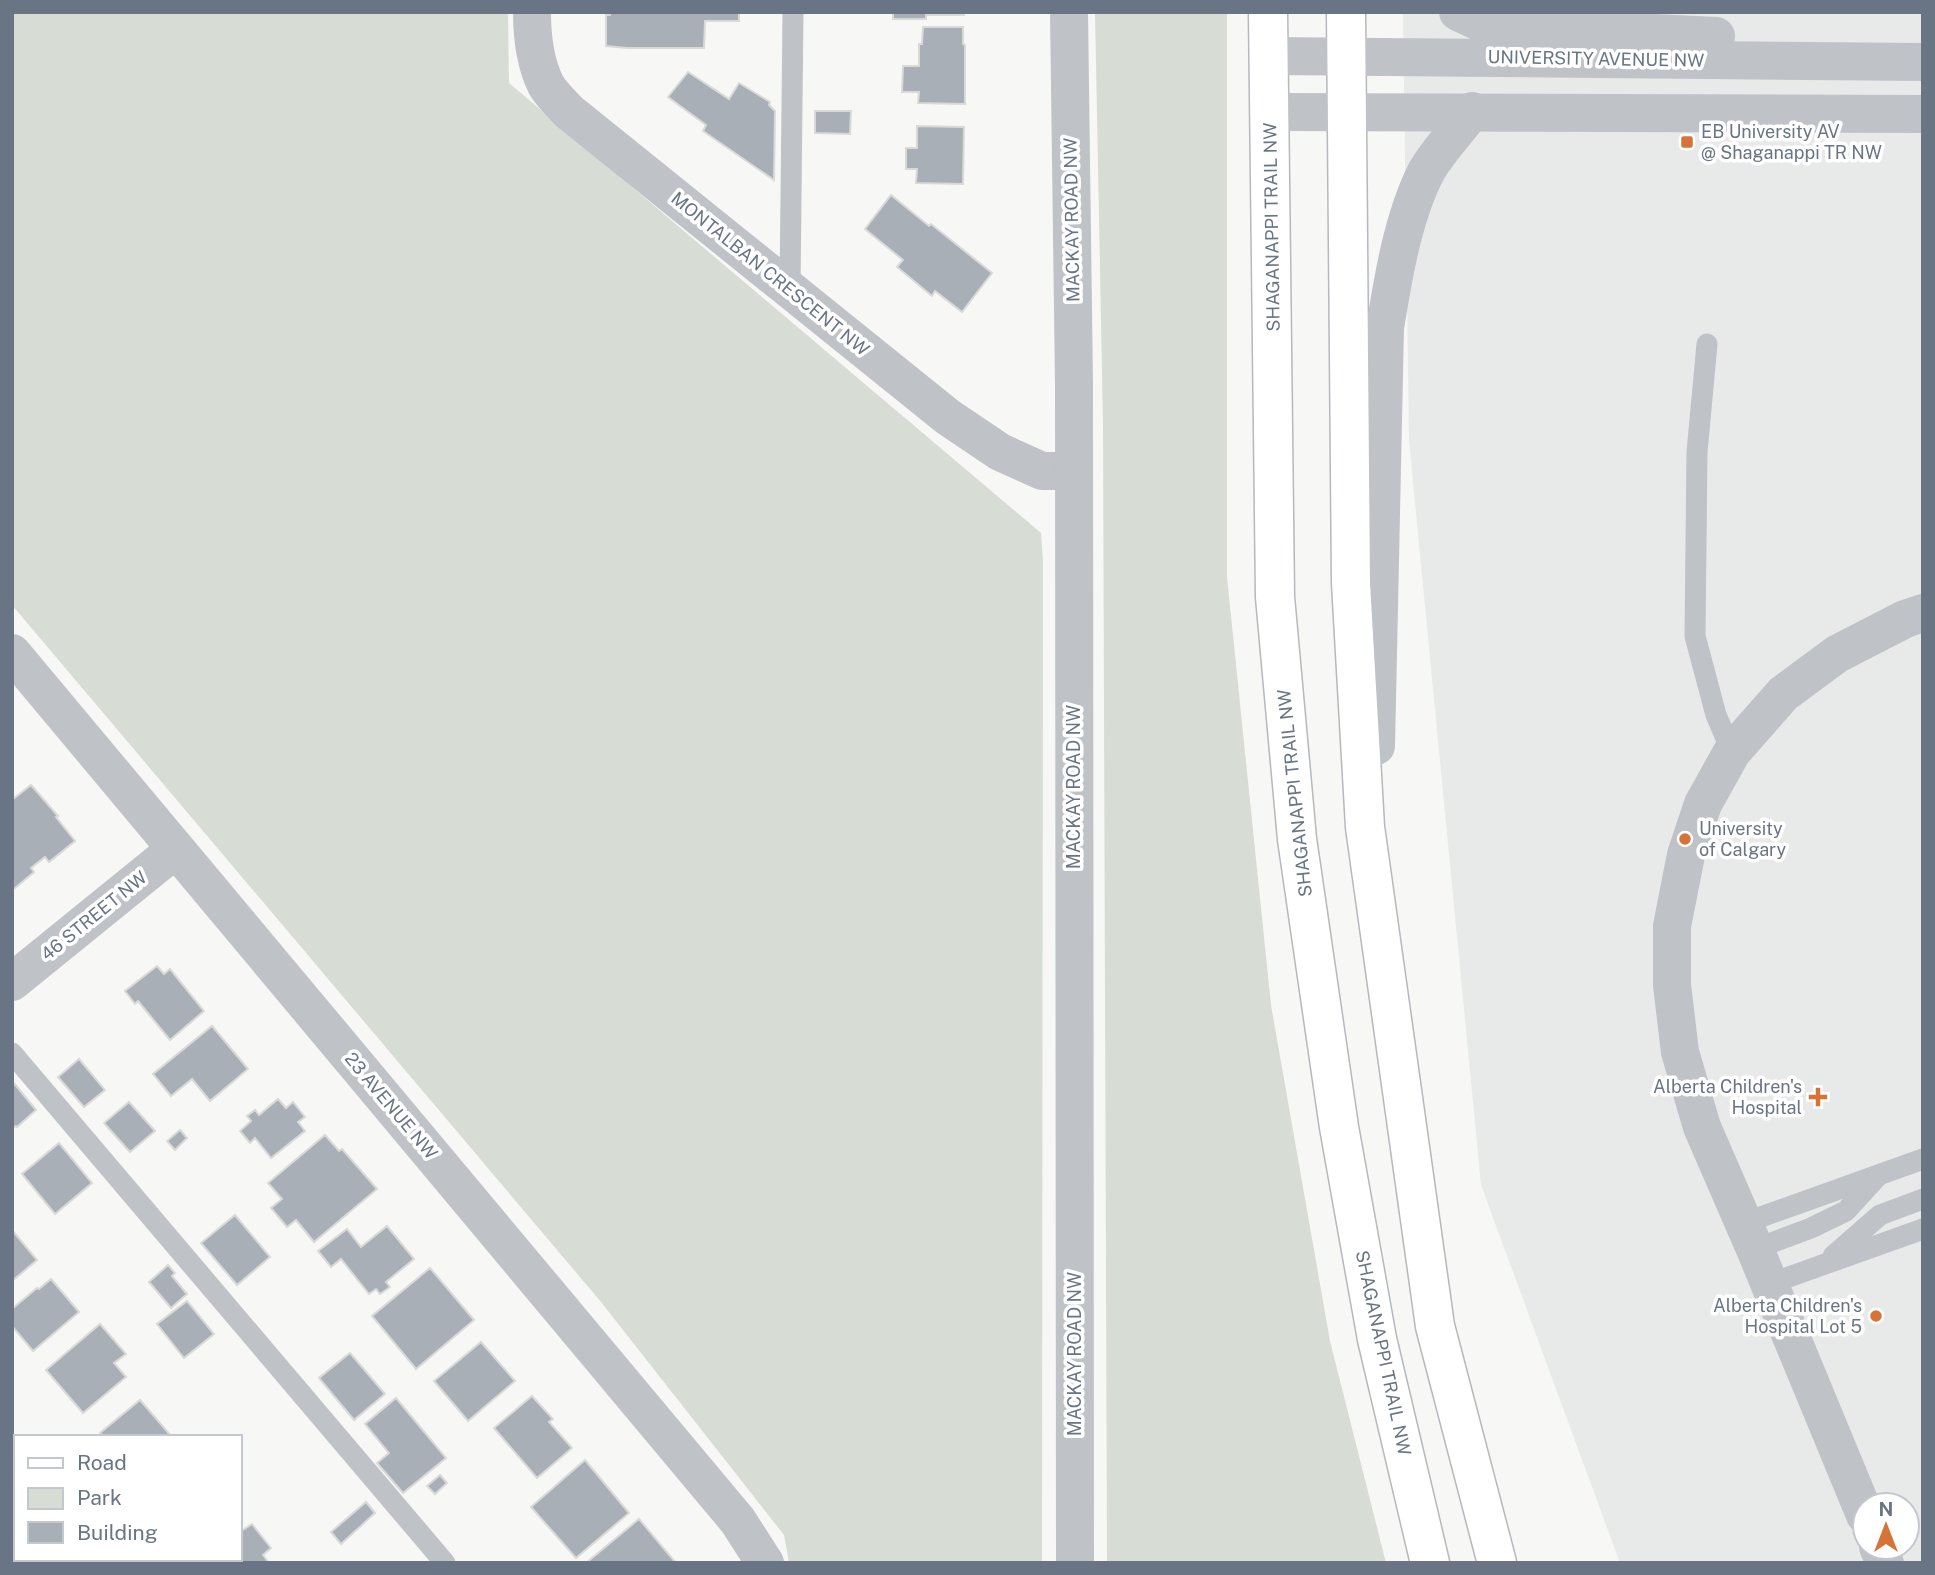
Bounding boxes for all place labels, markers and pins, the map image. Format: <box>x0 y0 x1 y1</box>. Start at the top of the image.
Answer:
place label: EB University AV @ Shaganappi TR NW <box>1701 121 1882 163</box>
marker: EB University AV @ Shaganappi TR NW <box>1679 134 1695 150</box>
place label: University of Calgary <box>1699 818 1786 860</box>
marker: University of Calgary <box>1677 831 1693 847</box>
place label: Alberta Children's Hospital <box>1653 1076 1802 1118</box>
marker: Alberta Children's Hospital <box>1808 1087 1828 1107</box>
place label: Alberta Children's Hospital Lot 5 <box>1713 1295 1862 1337</box>
marker: Alberta Children's Hospital Lot 5 <box>1868 1308 1884 1324</box>

